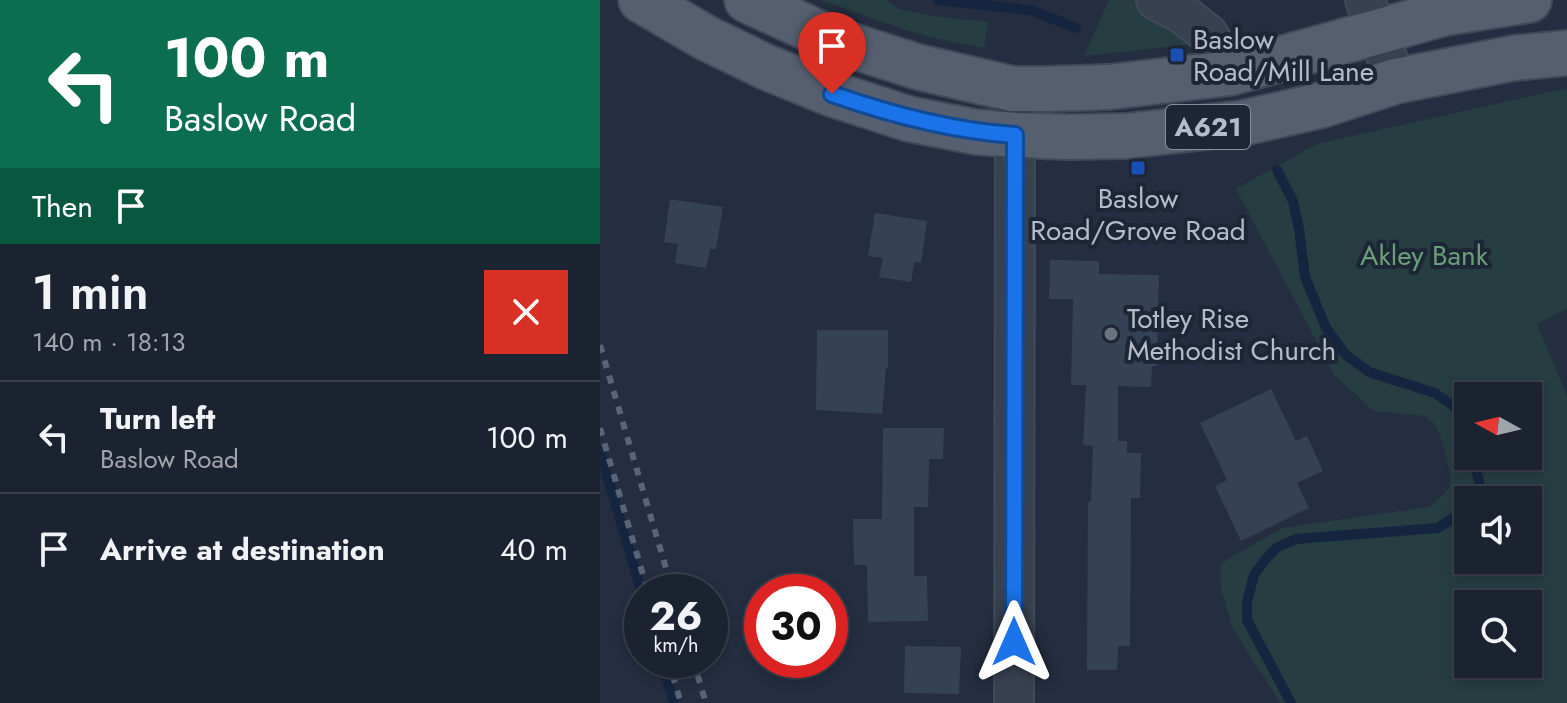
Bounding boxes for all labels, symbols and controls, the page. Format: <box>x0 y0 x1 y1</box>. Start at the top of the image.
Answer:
pin <box>798 12 866 94</box>
text: 100 m <box>164 17 329 98</box>
place label: Baslow Road/Mill Lane <box>1193 19 1374 92</box>
icon: arrive <box>810 24 854 68</box>
icon: left <box>32 32 136 136</box>
marker: Baslow Road/Mill Lane <box>1168 46 1186 64</box>
text: Baslow Road <box>164 92 356 144</box>
road number: A621 <box>1166 105 1250 149</box>
marker: Baslow Road/Grove Road <box>1129 159 1147 177</box>
place label: Baslow Road/Grove Road <box>1030 178 1246 251</box>
icon: arrive <box>109 184 153 228</box>
text: Then <box>32 185 93 228</box>
park label: Akley Bank <box>1360 235 1489 276</box>
text: 1 min <box>32 258 149 327</box>
button: close <box>484 270 568 354</box>
place label: Totley Rise Methodist Church <box>1127 298 1336 371</box>
text: 140 m · 18:13 <box>32 323 186 361</box>
marker: Totley Rise Methodist Church <box>1102 325 1120 343</box>
north arrow <box>1454 382 1542 470</box>
map controls <box>1454 382 1542 678</box>
text: Turn left <box>100 397 215 440</box>
icon: left <box>32 415 76 459</box>
text: 100 m <box>486 416 568 459</box>
text: Baslow Road <box>100 440 239 478</box>
button: sound <box>1454 486 1542 574</box>
icon: arrive <box>32 527 76 571</box>
text: Arrive at destination <box>100 528 385 571</box>
text: 40 m <box>500 528 568 571</box>
speed limit sign: 30 <box>744 574 848 678</box>
text: 26 <box>650 587 703 645</box>
button: search <box>1454 590 1542 678</box>
position arrow <box>972 600 1056 684</box>
text: km/h <box>653 631 699 660</box>

